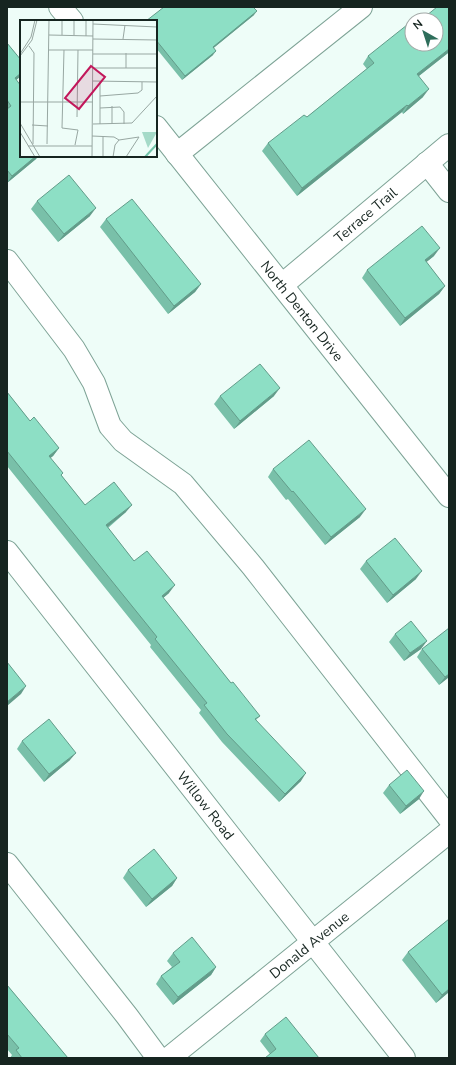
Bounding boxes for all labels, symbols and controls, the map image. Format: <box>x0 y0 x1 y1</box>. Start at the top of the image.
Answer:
north arrow <box>404 12 444 52</box>
text: N <box>410 16 426 33</box>
inset map <box>20 20 157 157</box>
street label: Terrace Trail <box>330 183 402 247</box>
street label: North Denton Drive <box>256 257 348 366</box>
street label: Willow Road <box>172 767 238 844</box>
street label: Donald Avenue <box>266 907 353 983</box>

